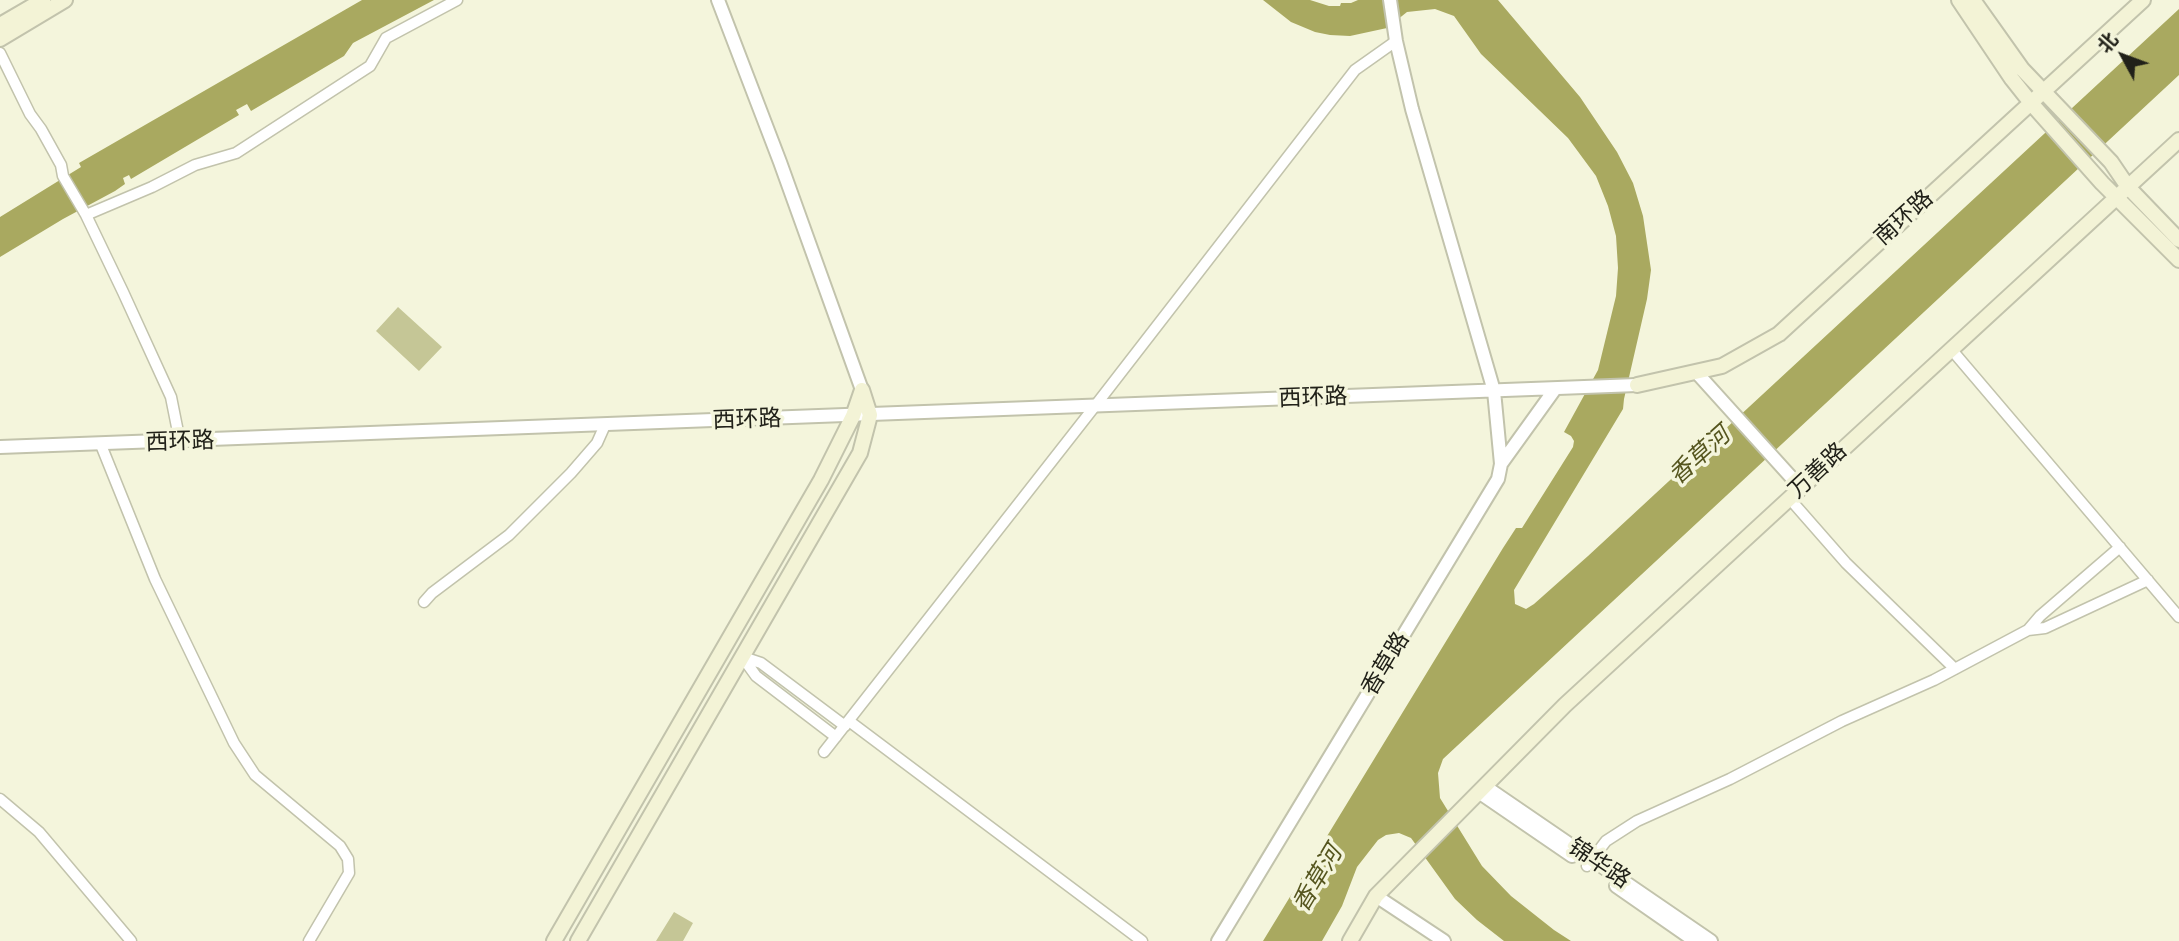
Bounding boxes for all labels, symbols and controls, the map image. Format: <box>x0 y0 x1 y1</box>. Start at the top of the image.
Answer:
north arrow <box>2088 21 2158 91</box>
text: 北 <box>2091 27 2123 58</box>
street label: 南环路 <box>1869 185 1939 251</box>
street label: 西环路 <box>1278 383 1348 413</box>
street label: 西环路 <box>712 405 782 435</box>
water label: 香草河 <box>1664 421 1736 491</box>
street label: 西环路 <box>145 427 215 457</box>
street label: 万善路 <box>1783 437 1853 505</box>
street label: 香草路 <box>1356 627 1416 701</box>
street label: 锦华路 <box>1563 833 1635 895</box>
water label: 香草河 <box>1287 841 1349 917</box>

